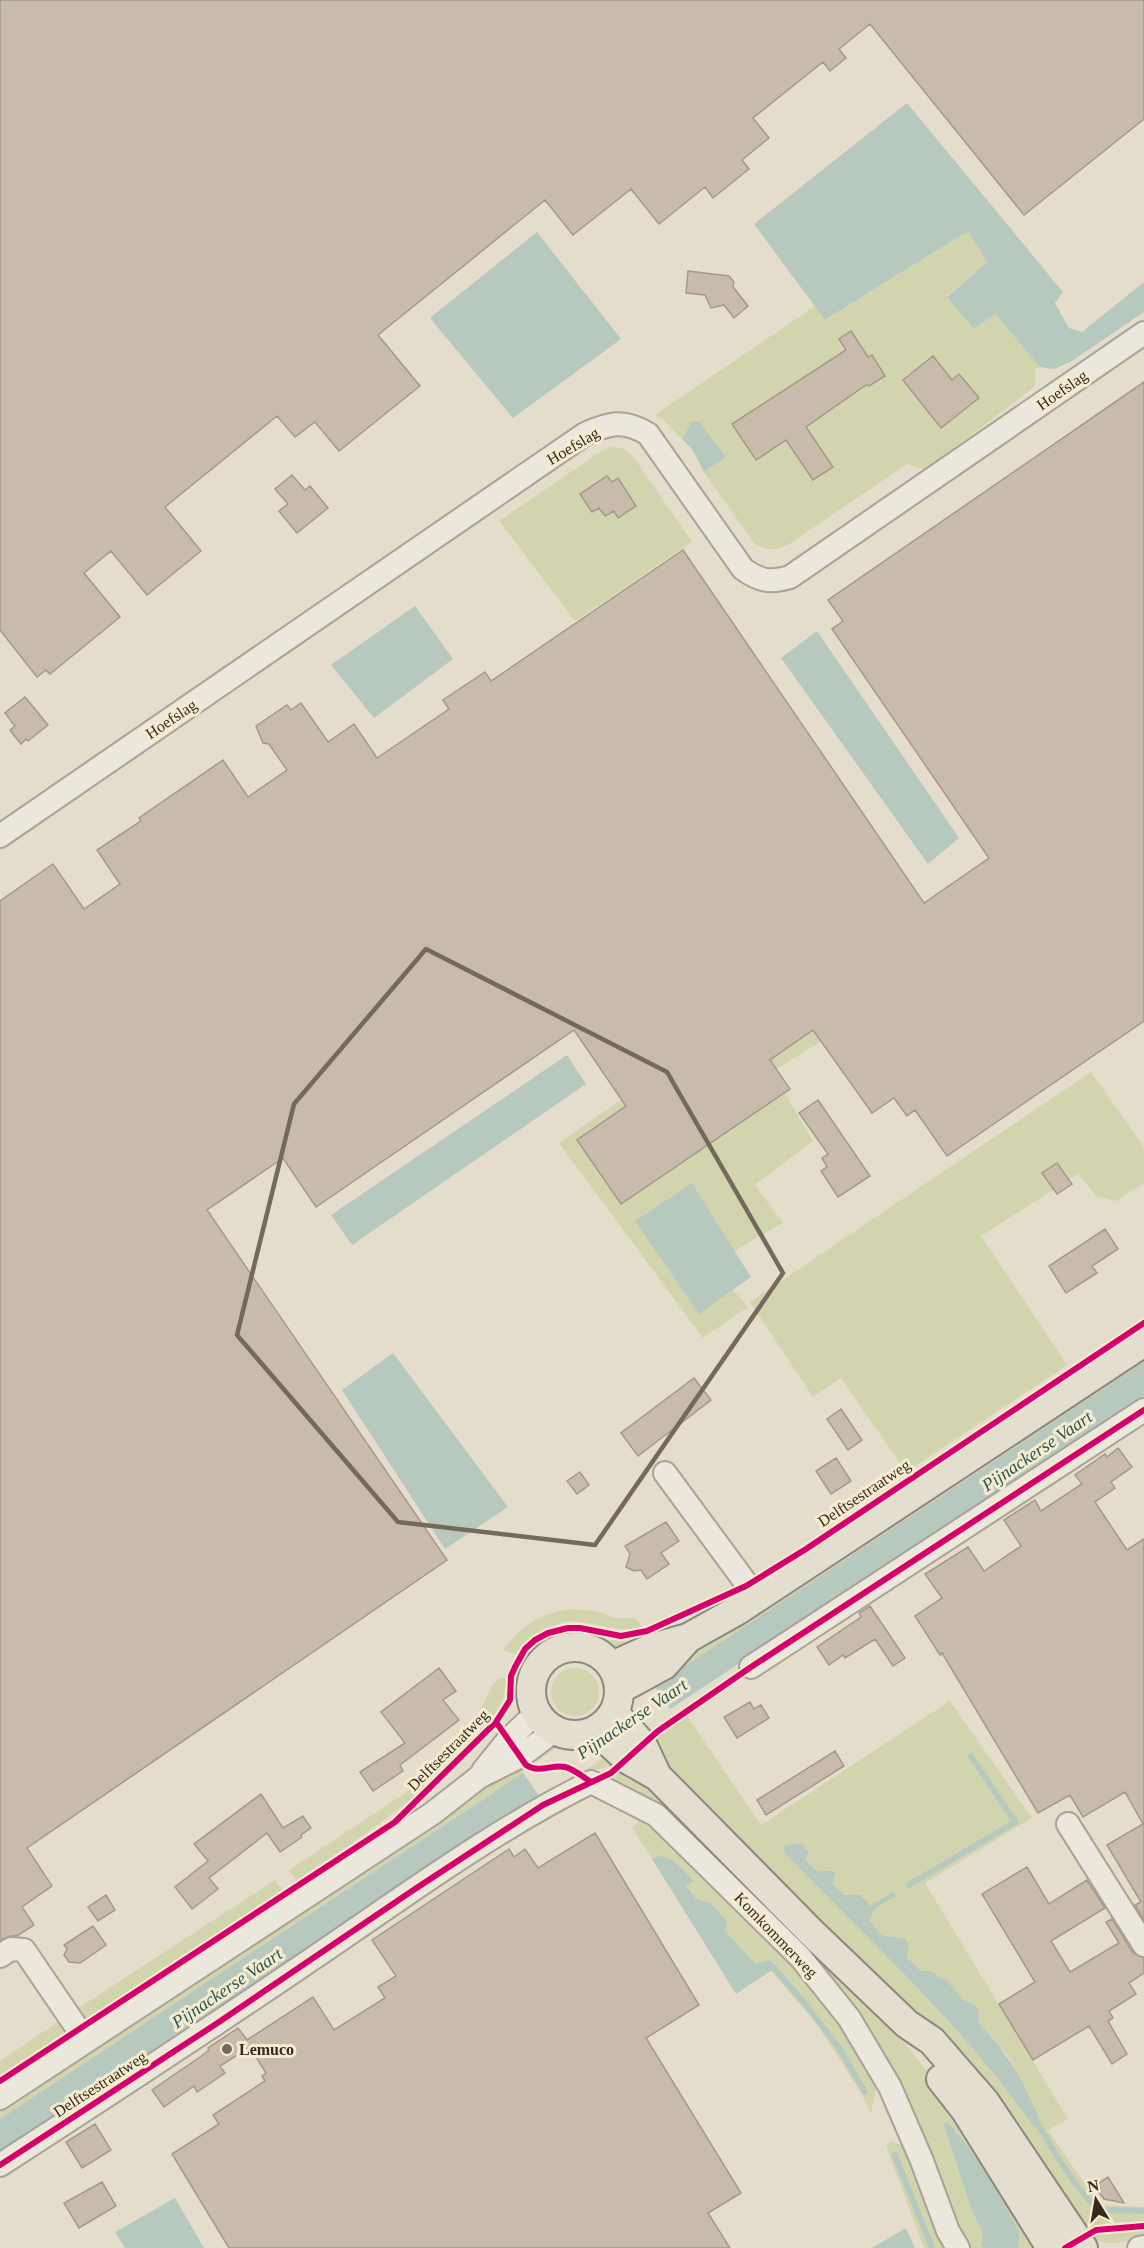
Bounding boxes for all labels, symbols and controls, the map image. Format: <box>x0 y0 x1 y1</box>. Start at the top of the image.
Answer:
street label: Hoefslag <box>1033 366 1091 414</box>
street label: Hoefslag <box>544 424 603 469</box>
street label: Hoefslag <box>142 696 200 743</box>
water label: Pijnackerse Vaart <box>977 1406 1097 1496</box>
street label: Delftsestraatweg <box>815 1456 914 1531</box>
water label: Pijnackerse Vaart <box>572 1674 692 1764</box>
street label: Delftsestraatweg <box>404 1706 493 1795</box>
street label: Komkommerweg <box>730 1889 821 1982</box>
water label: Pijnackerse Vaart <box>167 1943 287 2033</box>
place label: Lemuco <box>239 2041 294 2058</box>
marker: Lemuco <box>220 2042 234 2056</box>
street label: Delftsestraatweg <box>50 2048 150 2121</box>
north arrow <box>1066 2170 1126 2230</box>
text: N <box>1086 2176 1101 2195</box>

